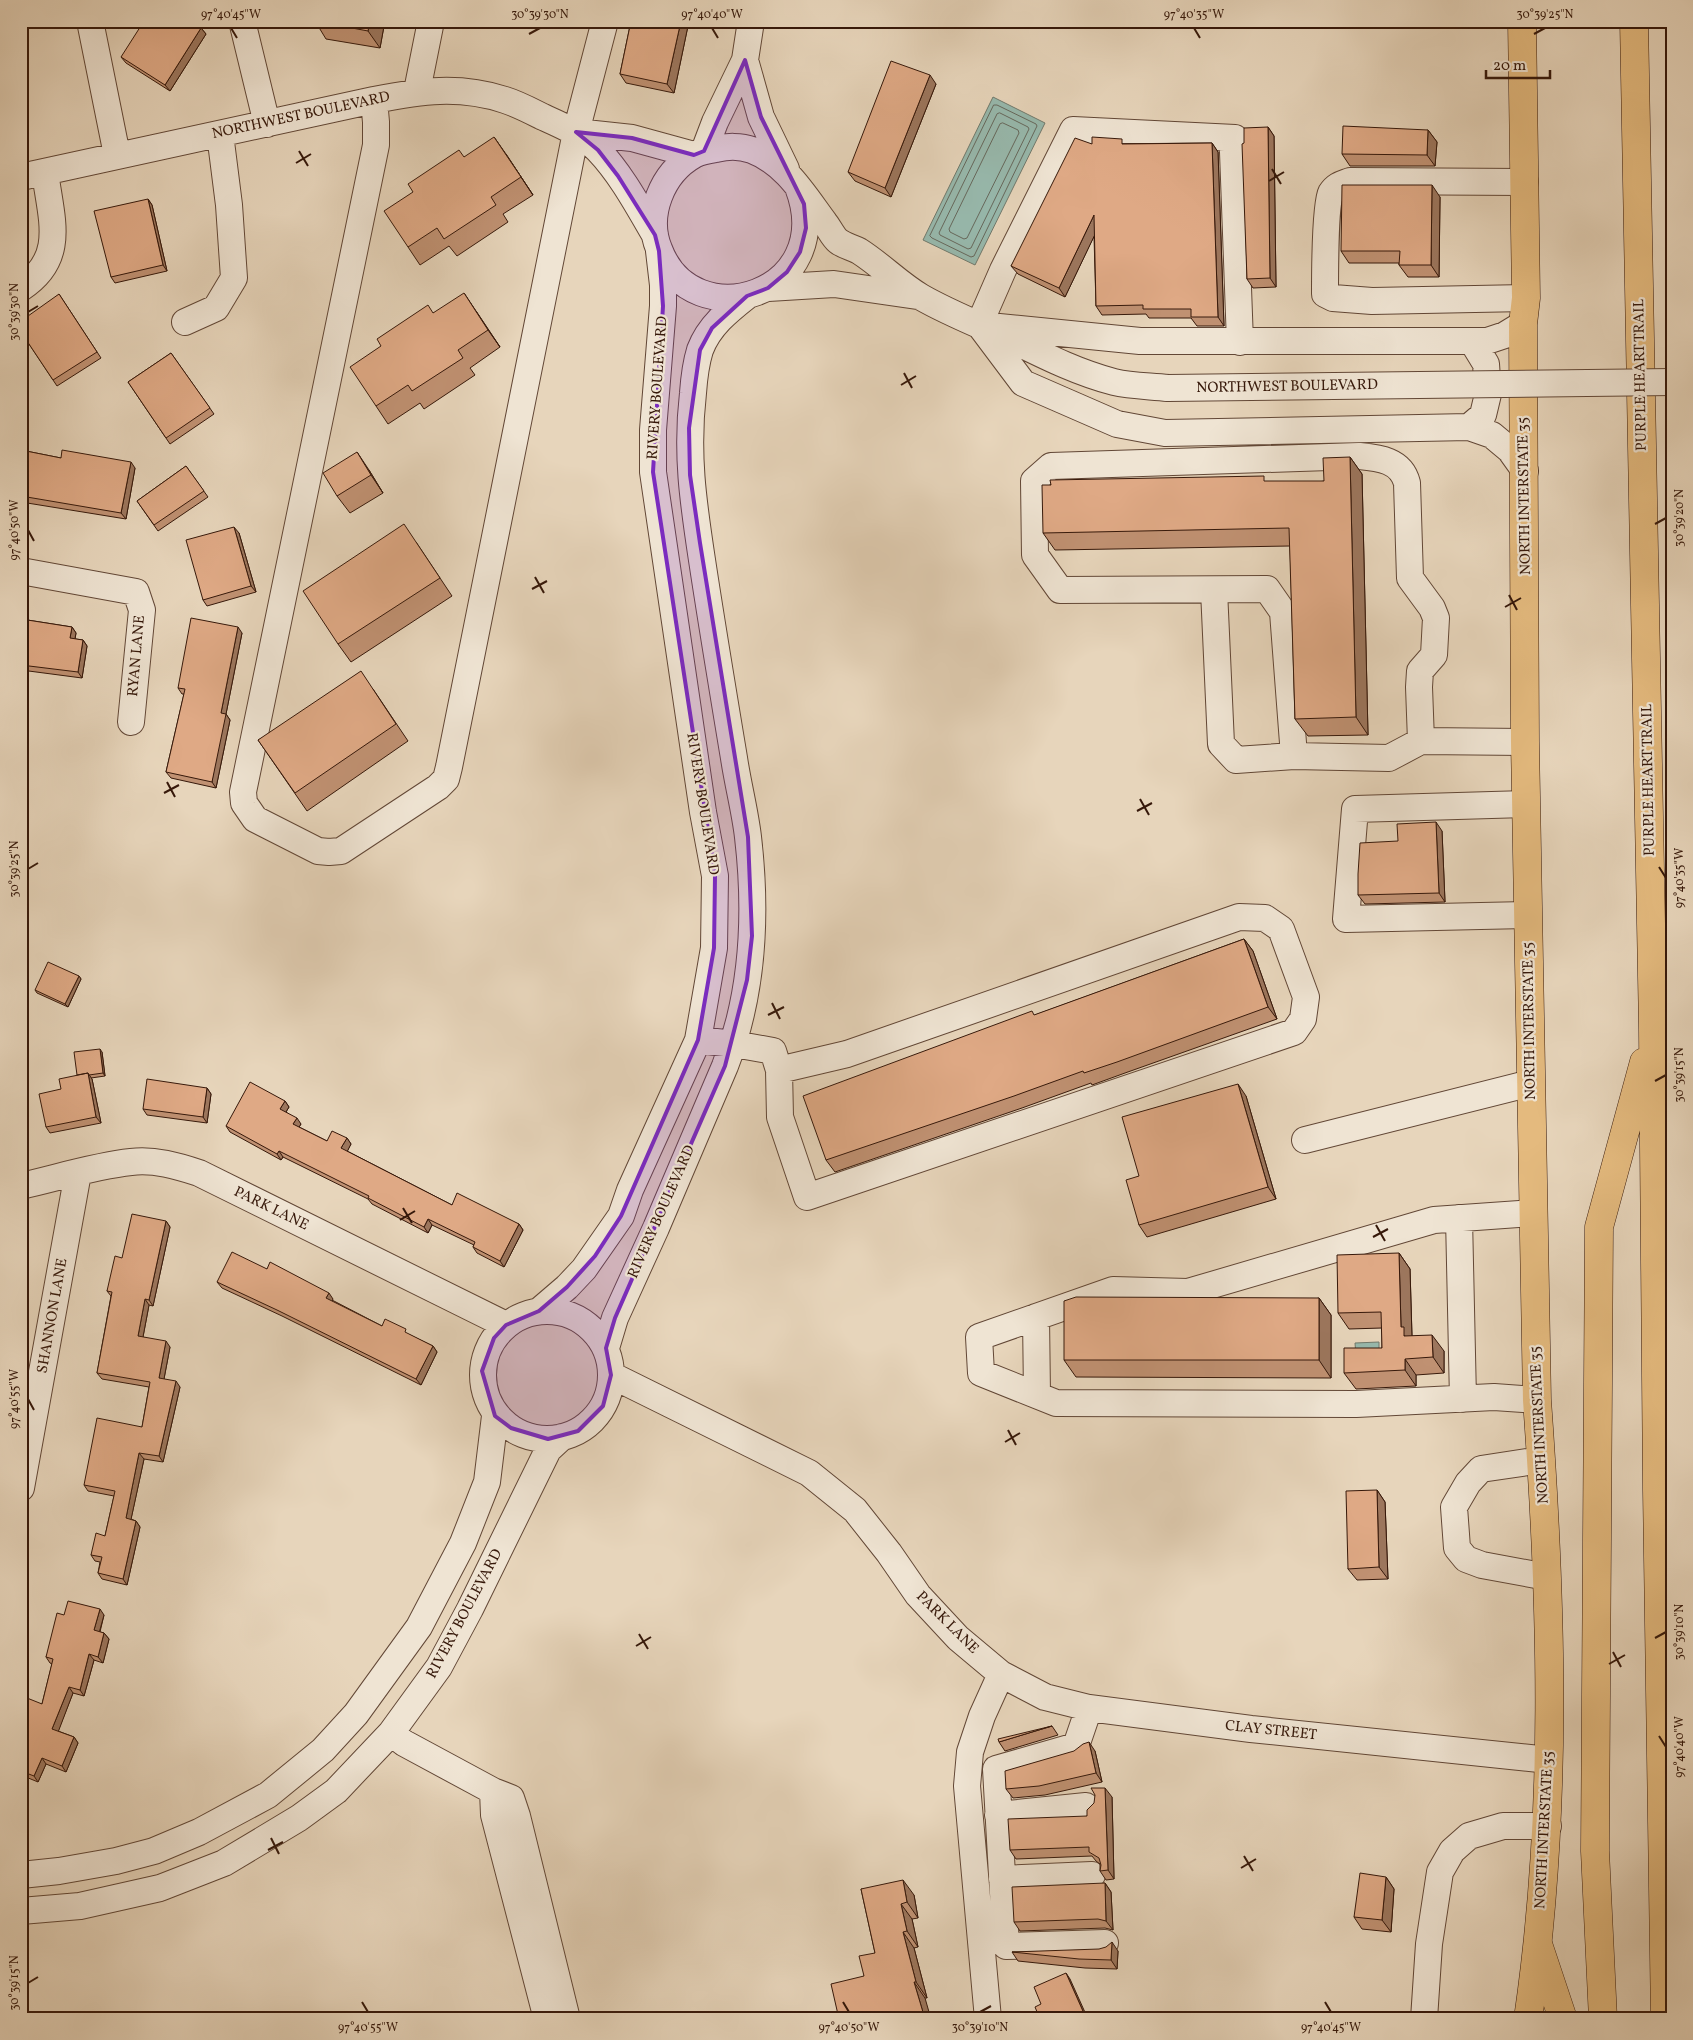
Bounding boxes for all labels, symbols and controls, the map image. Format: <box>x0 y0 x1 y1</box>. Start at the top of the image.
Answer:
text: 97°40'45"W <box>201 7 261 23</box>
text: 30°39'30"N <box>511 7 569 23</box>
text: 97°40'40"W <box>681 7 743 23</box>
text: 97°40'35"W <box>1164 7 1224 23</box>
text: 30°39'25"N <box>1517 7 1573 23</box>
scale bar <box>1486 48 1549 80</box>
text: 20 m <box>1493 56 1526 77</box>
street label: NORTHWEST BOULEVARD <box>210 87 392 145</box>
text: 30°39'30"N <box>7 283 23 341</box>
street label: PURPLE HEART TRAIL <box>1629 298 1653 451</box>
street label: RIVERY BOULEVARD <box>643 315 673 461</box>
street label: NORTHWEST BOULEVARD <box>1196 375 1378 399</box>
street label: NORTH INTERSTATE 35 <box>1513 417 1537 575</box>
text: 30°39'20"N <box>1672 489 1688 547</box>
text: 97°40'50"W <box>7 499 23 561</box>
street label: RYAN LANE <box>123 614 151 698</box>
street label: PURPLE HEART TRAIL <box>1637 703 1661 856</box>
street label: RIVERY BOULEVARD <box>680 731 724 877</box>
text: 30°39'25"N <box>7 841 23 897</box>
text: 97°40'35"W <box>1672 848 1688 908</box>
street label: NORTH INTERSTATE 35 <box>1518 942 1542 1100</box>
text: 30°39'15"N <box>1672 1047 1688 1103</box>
street label: RIVERY BOULEVARD <box>623 1142 701 1282</box>
street label: PARK LANE <box>230 1182 312 1236</box>
street label: SHANNON LANE <box>33 1257 73 1375</box>
street label: NORTH INTERSTATE 35 <box>1525 1345 1555 1505</box>
text: 97°40'55"W <box>7 1369 23 1429</box>
street label: RIVERY BOULEVARD <box>422 1545 508 1682</box>
street label: PARK LANE <box>911 1587 983 1659</box>
text: 30°39'10"N <box>1672 1604 1688 1660</box>
street label: CLAY STREET <box>1224 1716 1318 1746</box>
text: 97°40'40"W <box>1672 1716 1688 1778</box>
street label: NORTH INTERSTATE 35 <box>1530 1750 1560 1910</box>
text: 30°39'15"N <box>7 1955 23 2011</box>
text: 97°40'55"W <box>338 2020 398 2036</box>
text: 97°40'50"W <box>818 2020 880 2036</box>
text: 30°39'10"N <box>952 2020 1008 2036</box>
text: 97°40'45"W <box>1301 2020 1361 2036</box>

